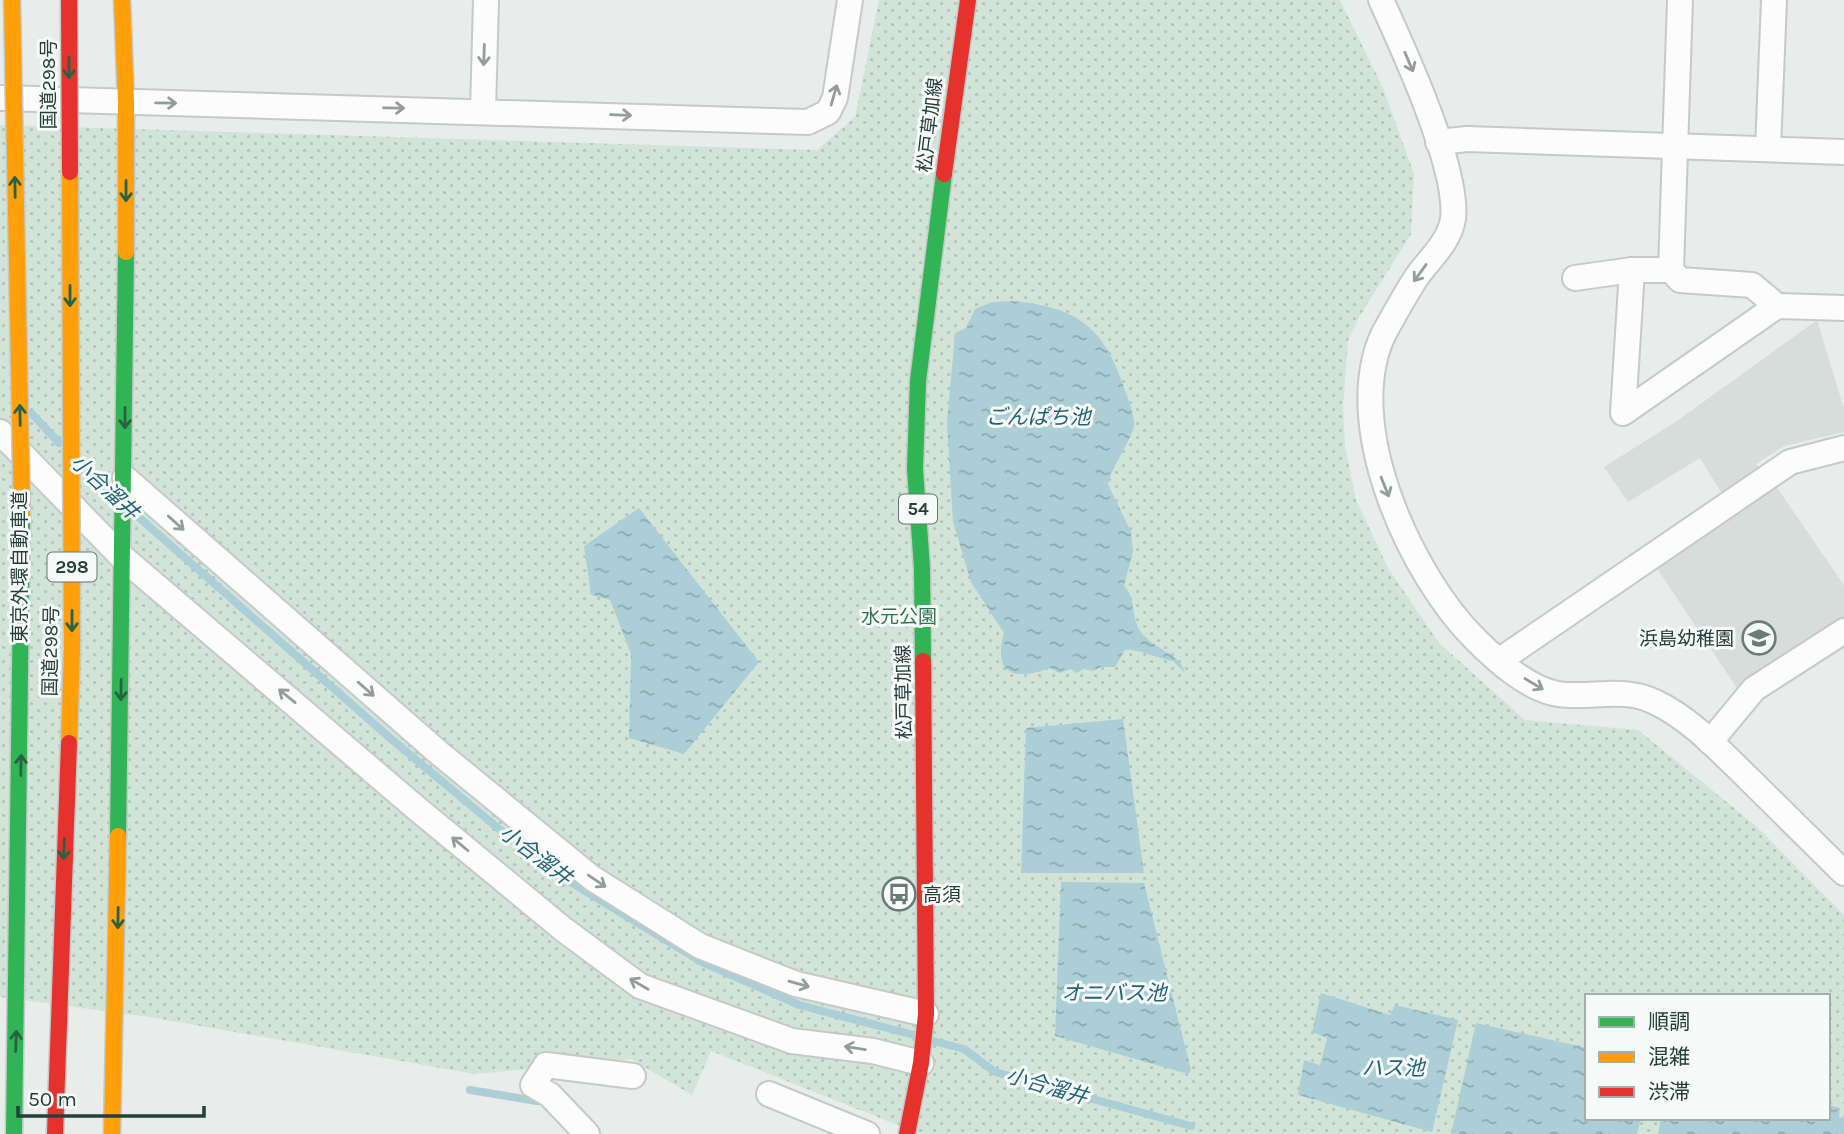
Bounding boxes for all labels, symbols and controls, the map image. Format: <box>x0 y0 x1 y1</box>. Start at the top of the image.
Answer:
street label: 国道298号 <box>38 39 60 129</box>
one-way arrow <box>478 43 491 66</box>
one-way arrow <box>1403 51 1416 73</box>
one-way arrow <box>62 56 76 79</box>
street label: 松戸草加線 <box>913 77 947 174</box>
one-way arrow <box>828 85 841 107</box>
one-way arrow <box>154 96 177 110</box>
one-way arrow <box>382 101 405 115</box>
one-way arrow <box>609 108 632 121</box>
one-way arrow <box>9 176 22 199</box>
one-way arrow <box>119 179 133 202</box>
one-way arrow <box>1413 263 1428 282</box>
one-way arrow <box>63 284 77 307</box>
one-way arrow <box>13 404 27 427</box>
water label: ごんぱち池 <box>986 405 1092 429</box>
one-way arrow <box>118 406 132 429</box>
water label: 小合溜井 <box>66 450 145 526</box>
one-way arrow <box>1380 476 1393 497</box>
street label: 東京外環自動車道 <box>9 491 31 643</box>
road number: 54 <box>899 494 937 524</box>
one-way arrow <box>167 515 185 531</box>
road number: 298 <box>48 552 96 582</box>
street label: 国道298号 <box>39 605 63 697</box>
park label: 水元公園 <box>861 606 937 628</box>
one-way arrow <box>65 609 79 632</box>
school or university icon: 浜島幼稚園 <box>1740 619 1778 657</box>
place label: 浜島幼稚園 <box>1639 628 1734 650</box>
street label: 松戸草加線 <box>892 644 916 740</box>
one-way arrow <box>1523 678 1544 691</box>
one-way arrow <box>114 679 128 702</box>
one-way arrow <box>357 681 375 697</box>
one-way arrow <box>278 688 296 704</box>
one-way arrow <box>14 754 28 777</box>
water label: 小合溜井 <box>495 820 578 891</box>
one-way arrow <box>451 836 469 852</box>
one-way arrow <box>58 837 71 860</box>
one-way arrow <box>587 874 606 888</box>
bus stop icon: 高須 <box>880 875 918 913</box>
place label: 高須 <box>923 884 961 906</box>
one-way arrow <box>111 906 124 929</box>
one-way arrow <box>629 977 649 991</box>
one-way arrow <box>787 978 809 991</box>
water label: オニバス池 <box>1062 981 1168 1005</box>
legend <box>1585 994 1830 1120</box>
text: 順調 <box>1648 1010 1690 1034</box>
one-way arrow <box>9 1030 23 1053</box>
one-way arrow <box>844 1041 867 1054</box>
text: 混雑 <box>1648 1045 1690 1069</box>
water label: ハス池 <box>1362 1056 1426 1080</box>
water label: 小合溜井 <box>1003 1063 1093 1110</box>
scale bar <box>18 1074 203 1118</box>
text: 渋滞 <box>1648 1080 1690 1104</box>
text: 50 m <box>28 1087 77 1111</box>

